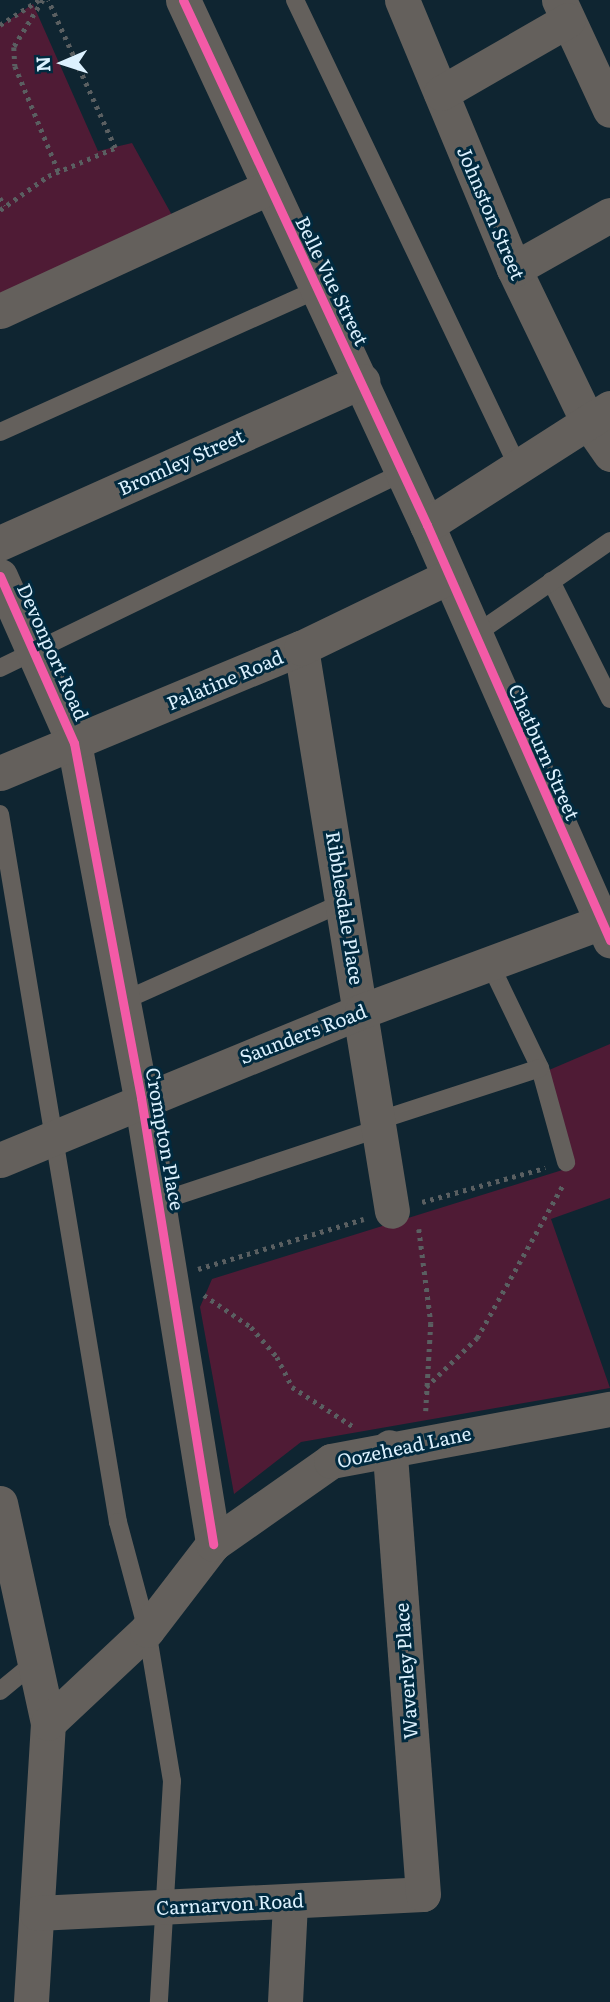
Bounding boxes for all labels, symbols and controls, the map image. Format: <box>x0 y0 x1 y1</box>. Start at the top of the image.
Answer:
north arrow <box>28 28 98 98</box>
text: N <box>28 55 56 73</box>
street label: Johnston Street <box>453 143 529 283</box>
street label: Belle Vue Street <box>291 213 373 349</box>
street label: Bromley Street <box>114 424 248 500</box>
street label: Devonport Road <box>13 580 93 724</box>
street label: Palatine Road <box>164 645 286 715</box>
street label: Chatburn Street <box>504 681 584 823</box>
street label: Ribblesdale Place <box>322 830 368 986</box>
street label: Saunders Road <box>236 999 370 1069</box>
street label: Crompton Place <box>141 1066 189 1212</box>
street label: Oozehead Lane <box>335 1422 473 1472</box>
street label: Waverley Place <box>390 1602 422 1740</box>
street label: Carnarvon Road <box>156 1889 304 1919</box>

